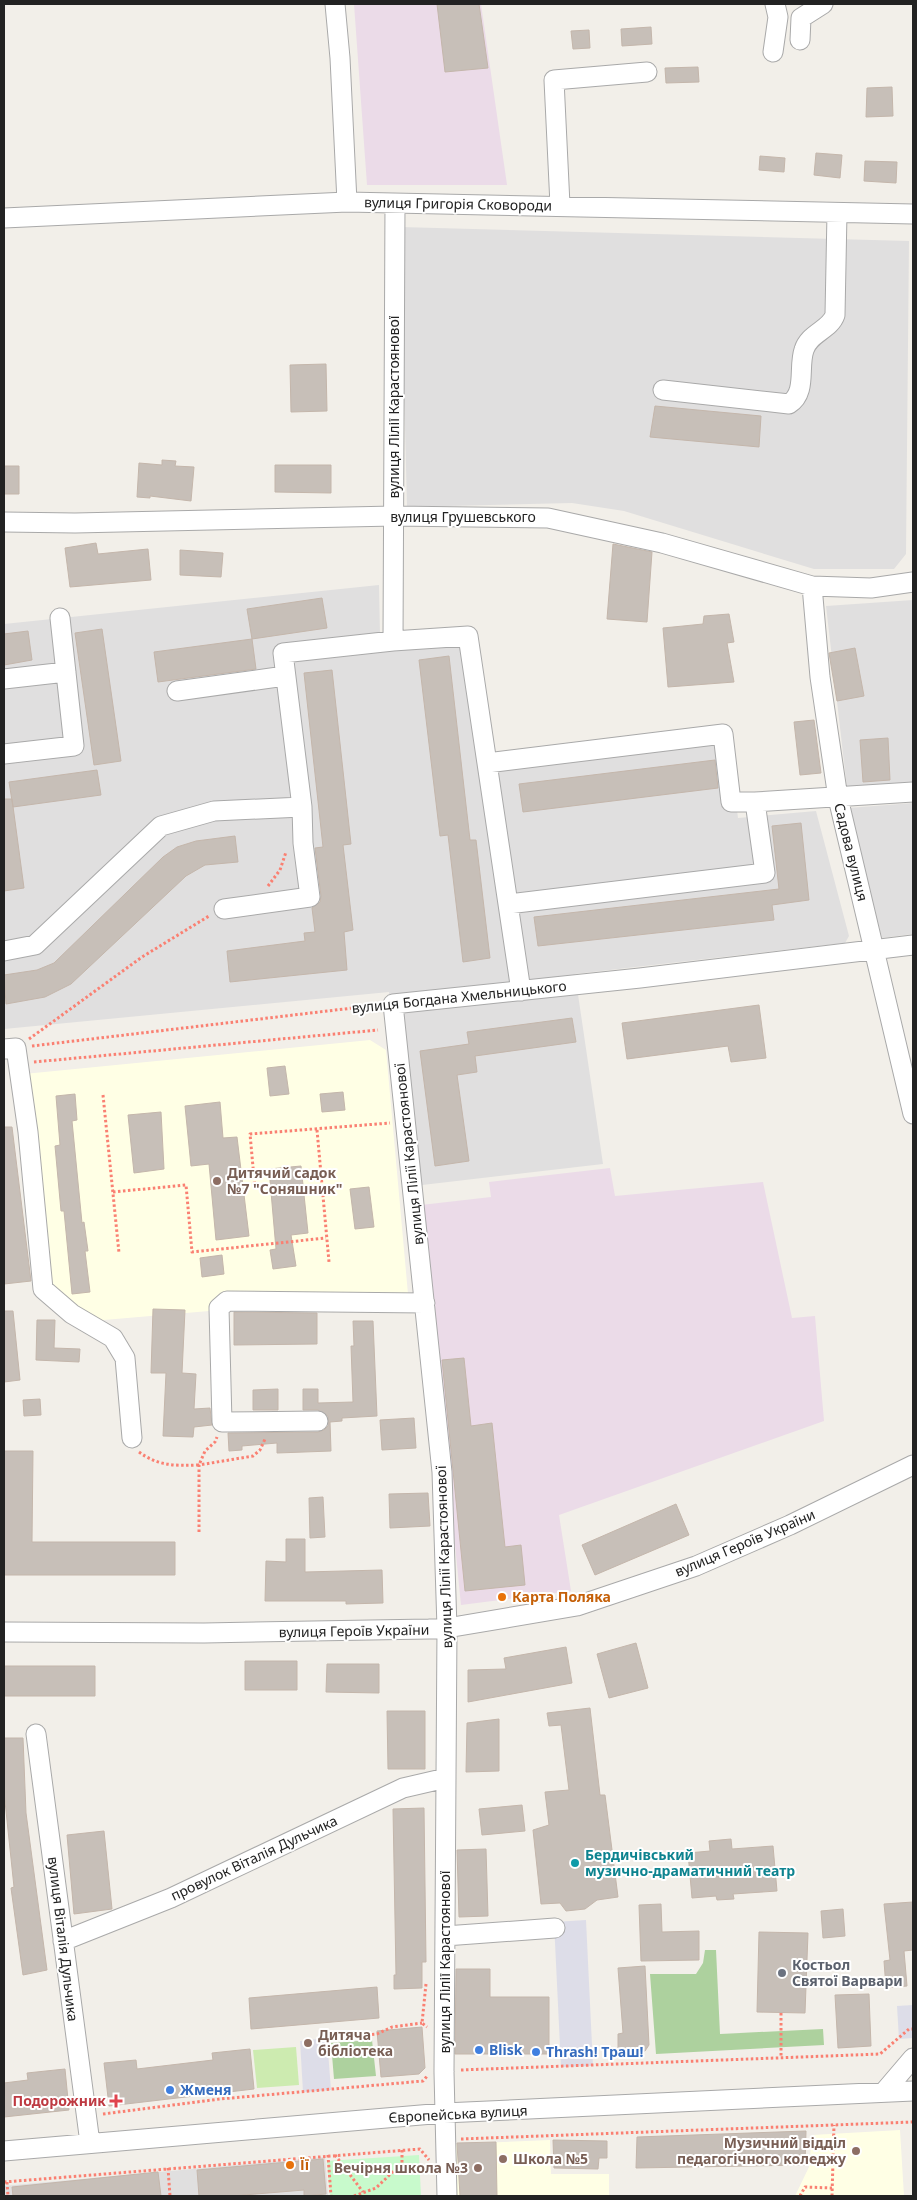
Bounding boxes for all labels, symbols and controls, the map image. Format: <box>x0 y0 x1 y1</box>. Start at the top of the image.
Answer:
street label: вулиця Григорія Сковороди <box>364 192 552 215</box>
street label: вулиця Лілії Карастоянової <box>384 315 403 498</box>
street label: вулиця Грушевського <box>390 507 536 526</box>
street label: Садова вулиця <box>830 801 873 903</box>
street label: вулиця Богдана Хмельницького <box>351 976 567 1017</box>
street label: вулиця Лілії Карастоянової <box>389 1062 428 1246</box>
place label: Дитячий садок №7 "Соняшник" <box>227 1163 342 1198</box>
marker: Дитячий садок №7 "Соняшник" <box>211 1175 223 1187</box>
street label: вулиця Лілії Карастоянової <box>431 1465 456 1649</box>
street label: вулиця Героїв України <box>672 1504 818 1581</box>
place label: Карта Поляка <box>512 1587 611 1606</box>
marker: Карта Поляка <box>496 1591 508 1603</box>
street label: вулиця Героїв України <box>278 1620 430 1641</box>
street label: провулок Віталія Дульчика <box>167 1811 340 1905</box>
place label: Бердичівський музично-драматичний театр <box>585 1845 795 1880</box>
street label: вулиця Віталія Дульчика <box>44 1855 83 2023</box>
marker: Бердичівський музично-драматичний театр <box>569 1857 581 1869</box>
street label: вулиця Лілії Карастоянової <box>435 1870 454 2053</box>
place label: Костьол Святої Варвари <box>792 1955 903 1990</box>
marker: Костьол Святої Варвари <box>776 1967 788 1979</box>
place label: Дитяча бібліотека <box>318 2025 393 2060</box>
marker: Дитяча бібліотека <box>302 2037 314 2049</box>
place label: Blisk <box>489 2040 523 2059</box>
place label: Thrash! Траш! <box>546 2042 643 2061</box>
marker: Blisk <box>473 2044 485 2056</box>
marker: Thrash! Траш! <box>530 2046 542 2058</box>
place label: Жменя <box>180 2080 232 2099</box>
marker: Жменя <box>164 2084 176 2096</box>
place label: Подорожник <box>12 2091 106 2110</box>
marker: Подорожник <box>110 2095 122 2107</box>
street label: Європейська вулиця <box>388 2100 528 2127</box>
place label: Музичний відділ педагогічного коледжу <box>677 2133 846 2168</box>
marker: Музичний відділ педагогічного коледжу <box>850 2145 862 2157</box>
place label: Школа №5 <box>513 2149 588 2168</box>
marker: Школа №5 <box>497 2153 509 2165</box>
place label: Її <box>300 2155 310 2174</box>
place label: Вечірня школа №3 <box>334 2158 468 2177</box>
marker: Її <box>284 2159 296 2171</box>
marker: Вечірня школа №3 <box>472 2162 484 2174</box>

